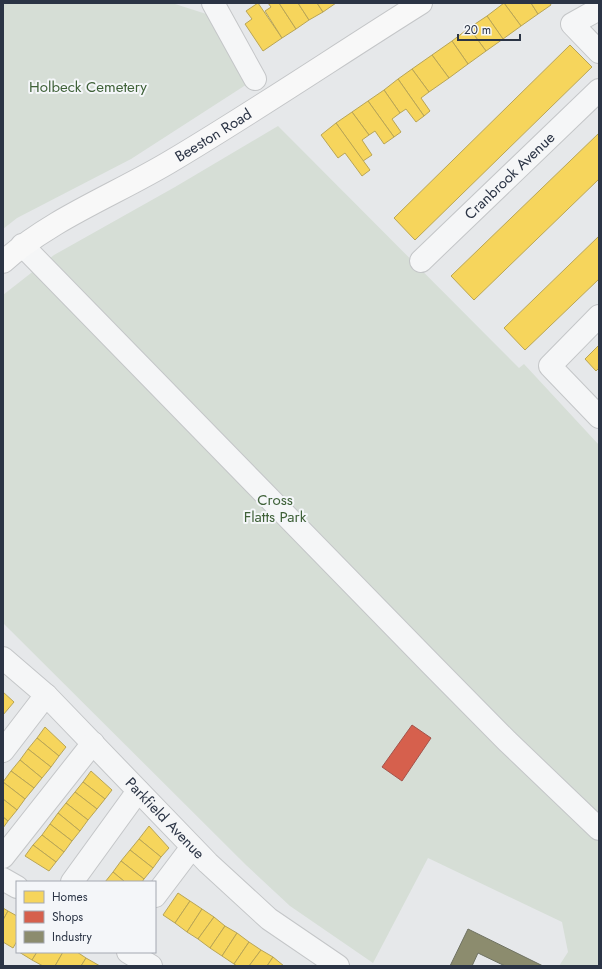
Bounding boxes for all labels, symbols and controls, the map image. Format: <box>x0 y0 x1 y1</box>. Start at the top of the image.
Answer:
scale bar <box>458 16 520 42</box>
text: 20 m <box>464 21 491 39</box>
park label: Holbeck Cemetery <box>29 76 147 98</box>
street label: Beeston Road <box>171 103 256 167</box>
street label: Cranbrook Avenue <box>459 127 560 225</box>
park label: Cross Flatts Park <box>244 489 307 528</box>
street label: Parkfield Avenue <box>120 772 210 864</box>
legend <box>16 881 156 953</box>
text: Homes <box>52 888 88 906</box>
text: Shops <box>52 908 83 926</box>
text: Industry <box>52 928 93 946</box>

